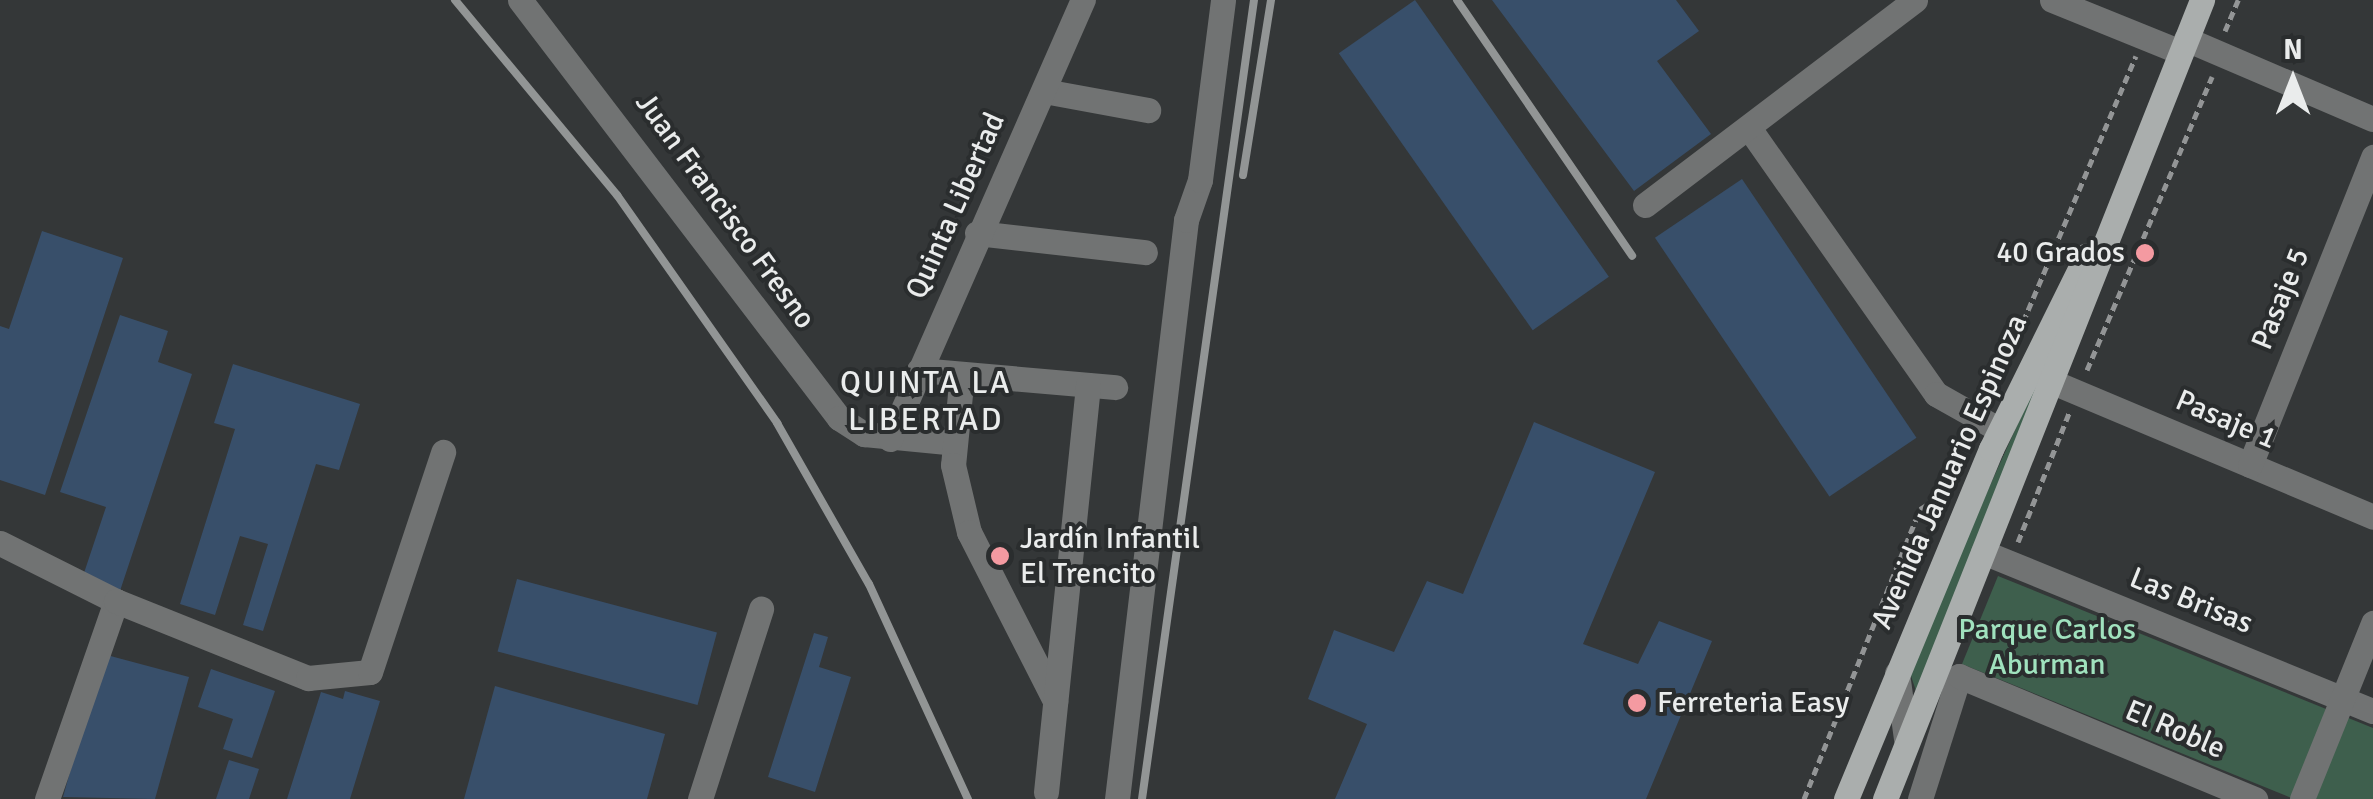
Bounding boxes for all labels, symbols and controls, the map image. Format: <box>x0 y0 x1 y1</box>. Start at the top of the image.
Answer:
north arrow <box>2243 30 2343 130</box>
text: N <box>2283 33 2303 67</box>
street label: Juan Francisco Fresno <box>627 86 823 336</box>
street label: Quinta Libertad <box>899 107 1013 305</box>
place label: 40 Grados <box>1996 235 2125 271</box>
marker: 40 Grados <box>2134 242 2156 264</box>
street label: Pasaje 5 <box>2244 243 2318 355</box>
street label: Avenida Januario Espinoza <box>1864 309 2036 635</box>
district label: QUINTA LA LIBERTAD <box>840 365 1012 440</box>
street label: Pasaje 1 <box>2170 383 2282 457</box>
place label: Jardín Infantil El Trencito <box>1020 521 1200 592</box>
marker: Jardín Infantil El Trencito <box>989 545 1011 567</box>
street label: Las Brisas <box>2124 560 2258 642</box>
park label: Parque Carlos Aburman <box>1958 612 2136 682</box>
place label: Ferreteria Easy <box>1657 685 1849 721</box>
marker: Ferreteria Easy <box>1626 692 1648 714</box>
street label: El Roble <box>2120 693 2230 767</box>

